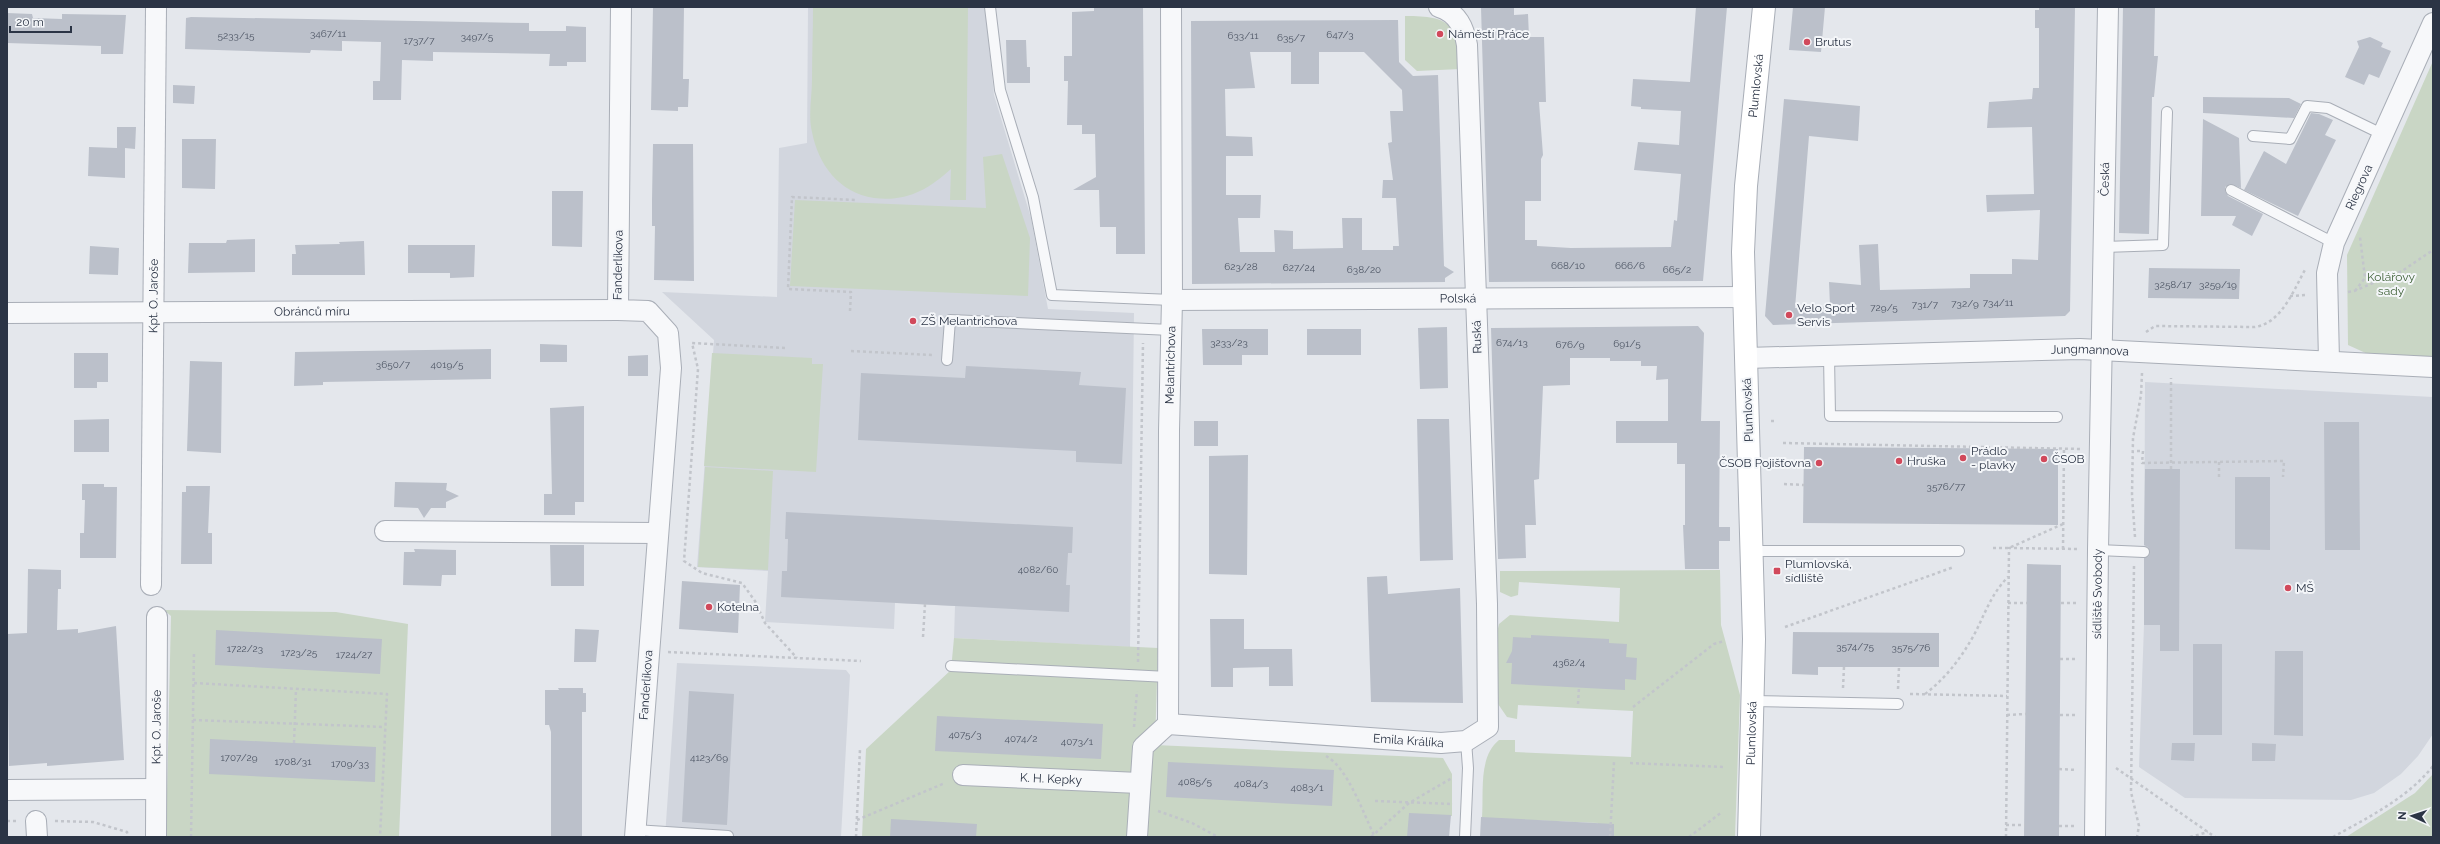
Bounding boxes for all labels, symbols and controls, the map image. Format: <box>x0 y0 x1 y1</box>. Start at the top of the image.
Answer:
scale bar <box>10 8 71 34</box>
text: 20 m <box>16 15 44 29</box>
place label: Náměstí Práce <box>1448 27 1529 41</box>
house number: 3467/11 <box>310 28 347 39</box>
house number: 647/3 <box>1326 29 1354 40</box>
marker: Náměstí Práce <box>1435 29 1445 39</box>
house number: 5233/15 <box>218 30 255 41</box>
house number: 633/11 <box>1227 30 1259 41</box>
house number: 3497/5 <box>461 31 494 42</box>
house number: 635/7 <box>1277 32 1306 43</box>
house number: 1737/7 <box>403 35 435 46</box>
place label: Brutus <box>1815 35 1851 49</box>
marker: Brutus <box>1802 37 1812 47</box>
street label: Plumlovská <box>1746 53 1766 118</box>
street label: Česká <box>2098 162 2112 196</box>
street label: Riegrova <box>2343 162 2375 212</box>
street label: Fanderlíkova <box>610 230 626 300</box>
street label: Kpt. O. Jaroše <box>146 259 161 333</box>
house number: 668/10 <box>1551 260 1585 271</box>
house number: 666/6 <box>1615 260 1645 271</box>
house number: 623/28 <box>1224 261 1258 272</box>
house number: 627/24 <box>1283 262 1316 273</box>
house number: 638/20 <box>1347 264 1381 275</box>
house number: 665/2 <box>1663 264 1691 275</box>
park label: Kolářovy sady <box>2367 270 2416 298</box>
house number: 3258/17 <box>2154 279 2192 290</box>
house number: 3259/19 <box>2199 279 2237 290</box>
street label: Polská <box>1440 291 1476 306</box>
house number: 734/11 <box>1983 297 2014 308</box>
house number: 732/9 <box>1951 298 1979 309</box>
house number: 731/7 <box>1912 299 1939 310</box>
place label: Velo Sport Servis <box>1797 301 1855 329</box>
house number: 729/5 <box>1870 302 1898 313</box>
street label: Obránců míru <box>274 304 350 319</box>
marker: Velo Sport Servis <box>1784 310 1794 320</box>
place label: ZŠ Melantrichova <box>921 314 1017 328</box>
marker: ZŠ Melantrichova <box>908 316 918 326</box>
street label: Ruská <box>1469 320 1485 354</box>
street label: Melantrichova <box>1163 326 1178 404</box>
house number: 3233/23 <box>1210 337 1248 348</box>
house number: 674/13 <box>1496 337 1528 348</box>
house number: 691/5 <box>1613 338 1641 349</box>
house number: 676/9 <box>1556 339 1585 350</box>
street label: Jungmannova <box>2050 342 2129 358</box>
house number: 3650/7 <box>376 359 411 370</box>
house number: 4019/5 <box>431 359 464 370</box>
street label: Plumlovská <box>1740 378 1756 442</box>
place label: Prádlo - plavky <box>1971 444 2016 472</box>
place label: ČSOB <box>2052 452 2085 466</box>
marker: Prádlo - plavky <box>1958 453 1968 463</box>
place label: Hruška <box>1907 454 1946 468</box>
marker: ČSOB <box>2039 454 2049 464</box>
place label: ČSOB Pojišťovna <box>1719 456 1811 470</box>
marker: Hruška <box>1894 456 1904 466</box>
marker: ČSOB Pojišťovna <box>1814 458 1824 468</box>
house number: 3576/77 <box>1927 481 1966 492</box>
street label: sídliště Svobody <box>2090 548 2105 639</box>
place label: Plumlovská, sídliště <box>1785 557 1852 585</box>
house number: 4082/60 <box>1018 564 1058 575</box>
marker: Plumlovská, sídliště <box>1772 566 1782 576</box>
place label: MŠ <box>2296 581 2314 595</box>
marker: MŠ <box>2283 583 2293 593</box>
place label: Kotelna <box>717 600 759 614</box>
marker: Kotelna <box>704 602 714 612</box>
house number: 3574/75 <box>1836 641 1874 652</box>
house number: 3575/76 <box>1892 642 1930 653</box>
house number: 1722/23 <box>227 643 263 654</box>
house number: 1723/25 <box>281 647 318 658</box>
house number: 1724/27 <box>336 649 373 660</box>
street label: Fanderlíkova <box>637 650 655 720</box>
house number: 4362/4 <box>1553 657 1586 668</box>
street label: Kpt. O. Jaroše <box>149 690 164 764</box>
street label: Plumlovská <box>1744 701 1759 765</box>
house number: 4075/3 <box>948 729 982 740</box>
street label: Emila Králíka <box>1373 731 1444 750</box>
house number: 4074/2 <box>1005 733 1037 744</box>
house number: 4073/1 <box>1061 736 1094 747</box>
house number: 1707/29 <box>220 752 258 763</box>
house number: 4123/69 <box>690 752 728 763</box>
house number: 1708/31 <box>275 756 312 767</box>
house number: 1709/33 <box>331 758 369 769</box>
street label: K. H. Kepky <box>1020 771 1083 787</box>
house number: 4085/5 <box>1178 776 1213 787</box>
house number: 4084/3 <box>1234 778 1268 789</box>
house number: 4083/1 <box>1291 782 1324 793</box>
north arrow <box>2392 796 2432 836</box>
text: N <box>2396 811 2409 820</box>

